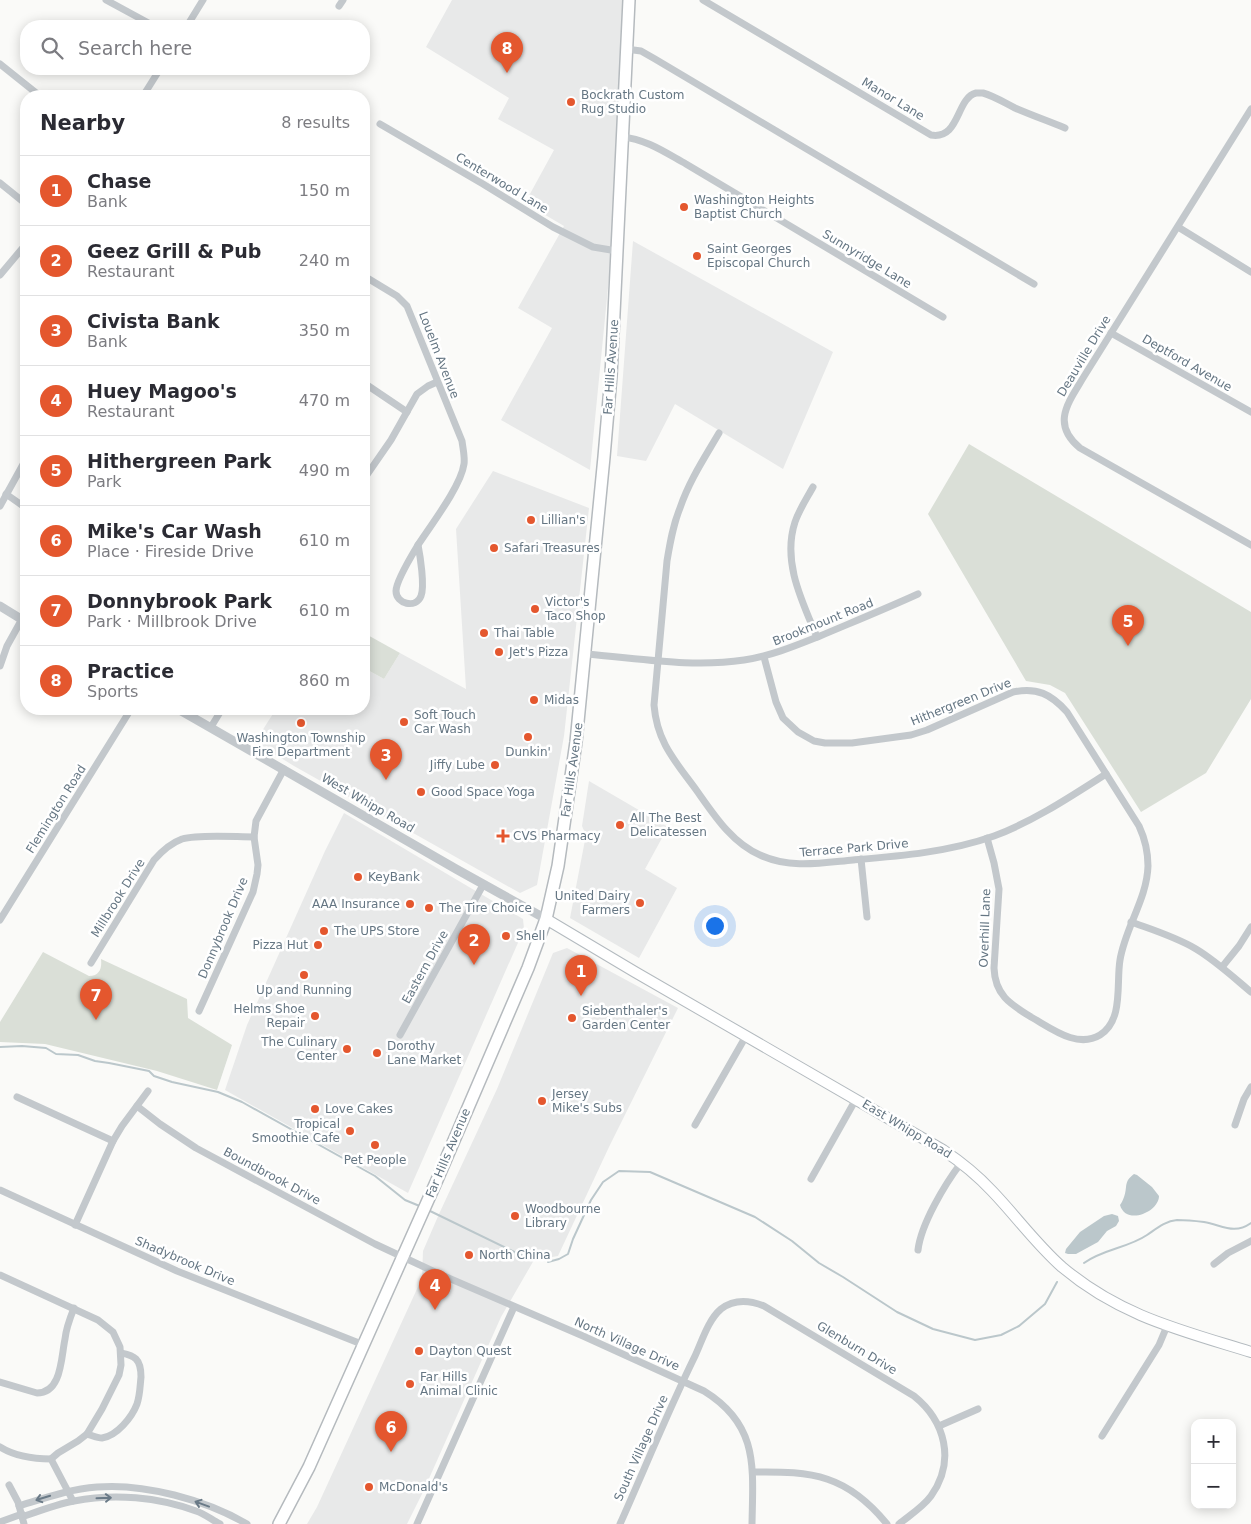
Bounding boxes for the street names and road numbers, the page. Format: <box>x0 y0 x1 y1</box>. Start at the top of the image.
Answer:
street label: Manor Lane <box>859 75 927 123</box>
street label: Centerwood Lane <box>453 150 551 216</box>
street label: Sunnyridge Lane <box>820 227 914 291</box>
street label: Louelm Avenue <box>416 309 462 401</box>
street label: Deauville Drive <box>1054 313 1114 399</box>
street label: Far Hills Avenue <box>601 319 621 415</box>
street label: Deptford Avenue <box>1140 332 1234 394</box>
street label: Brookmount Road <box>771 595 875 649</box>
street label: Hithergreen Drive <box>909 675 1013 729</box>
street label: Far Hills Avenue <box>558 722 586 818</box>
street label: Flemington Road <box>23 762 89 856</box>
street label: West Whipp Road <box>319 771 417 835</box>
street label: Terrace Park Drive <box>798 836 909 860</box>
street label: Millbrook Drive <box>88 856 148 940</box>
street label: Donnybrook Drive <box>195 875 251 981</box>
street label: Overhill Lane <box>977 888 993 968</box>
street label: Eastern Drive <box>399 928 451 1006</box>
street label: East Whipp Road <box>860 1097 954 1161</box>
street label: Far Hills Avenue <box>423 1106 473 1200</box>
street label: Boundbrook Drive <box>221 1144 323 1208</box>
street label: Shadybrook Drive <box>133 1234 237 1288</box>
street label: North Village Drive <box>572 1315 682 1373</box>
street label: Glenburn Drive <box>814 1319 900 1377</box>
street label: South Village Drive <box>611 1393 671 1503</box>

